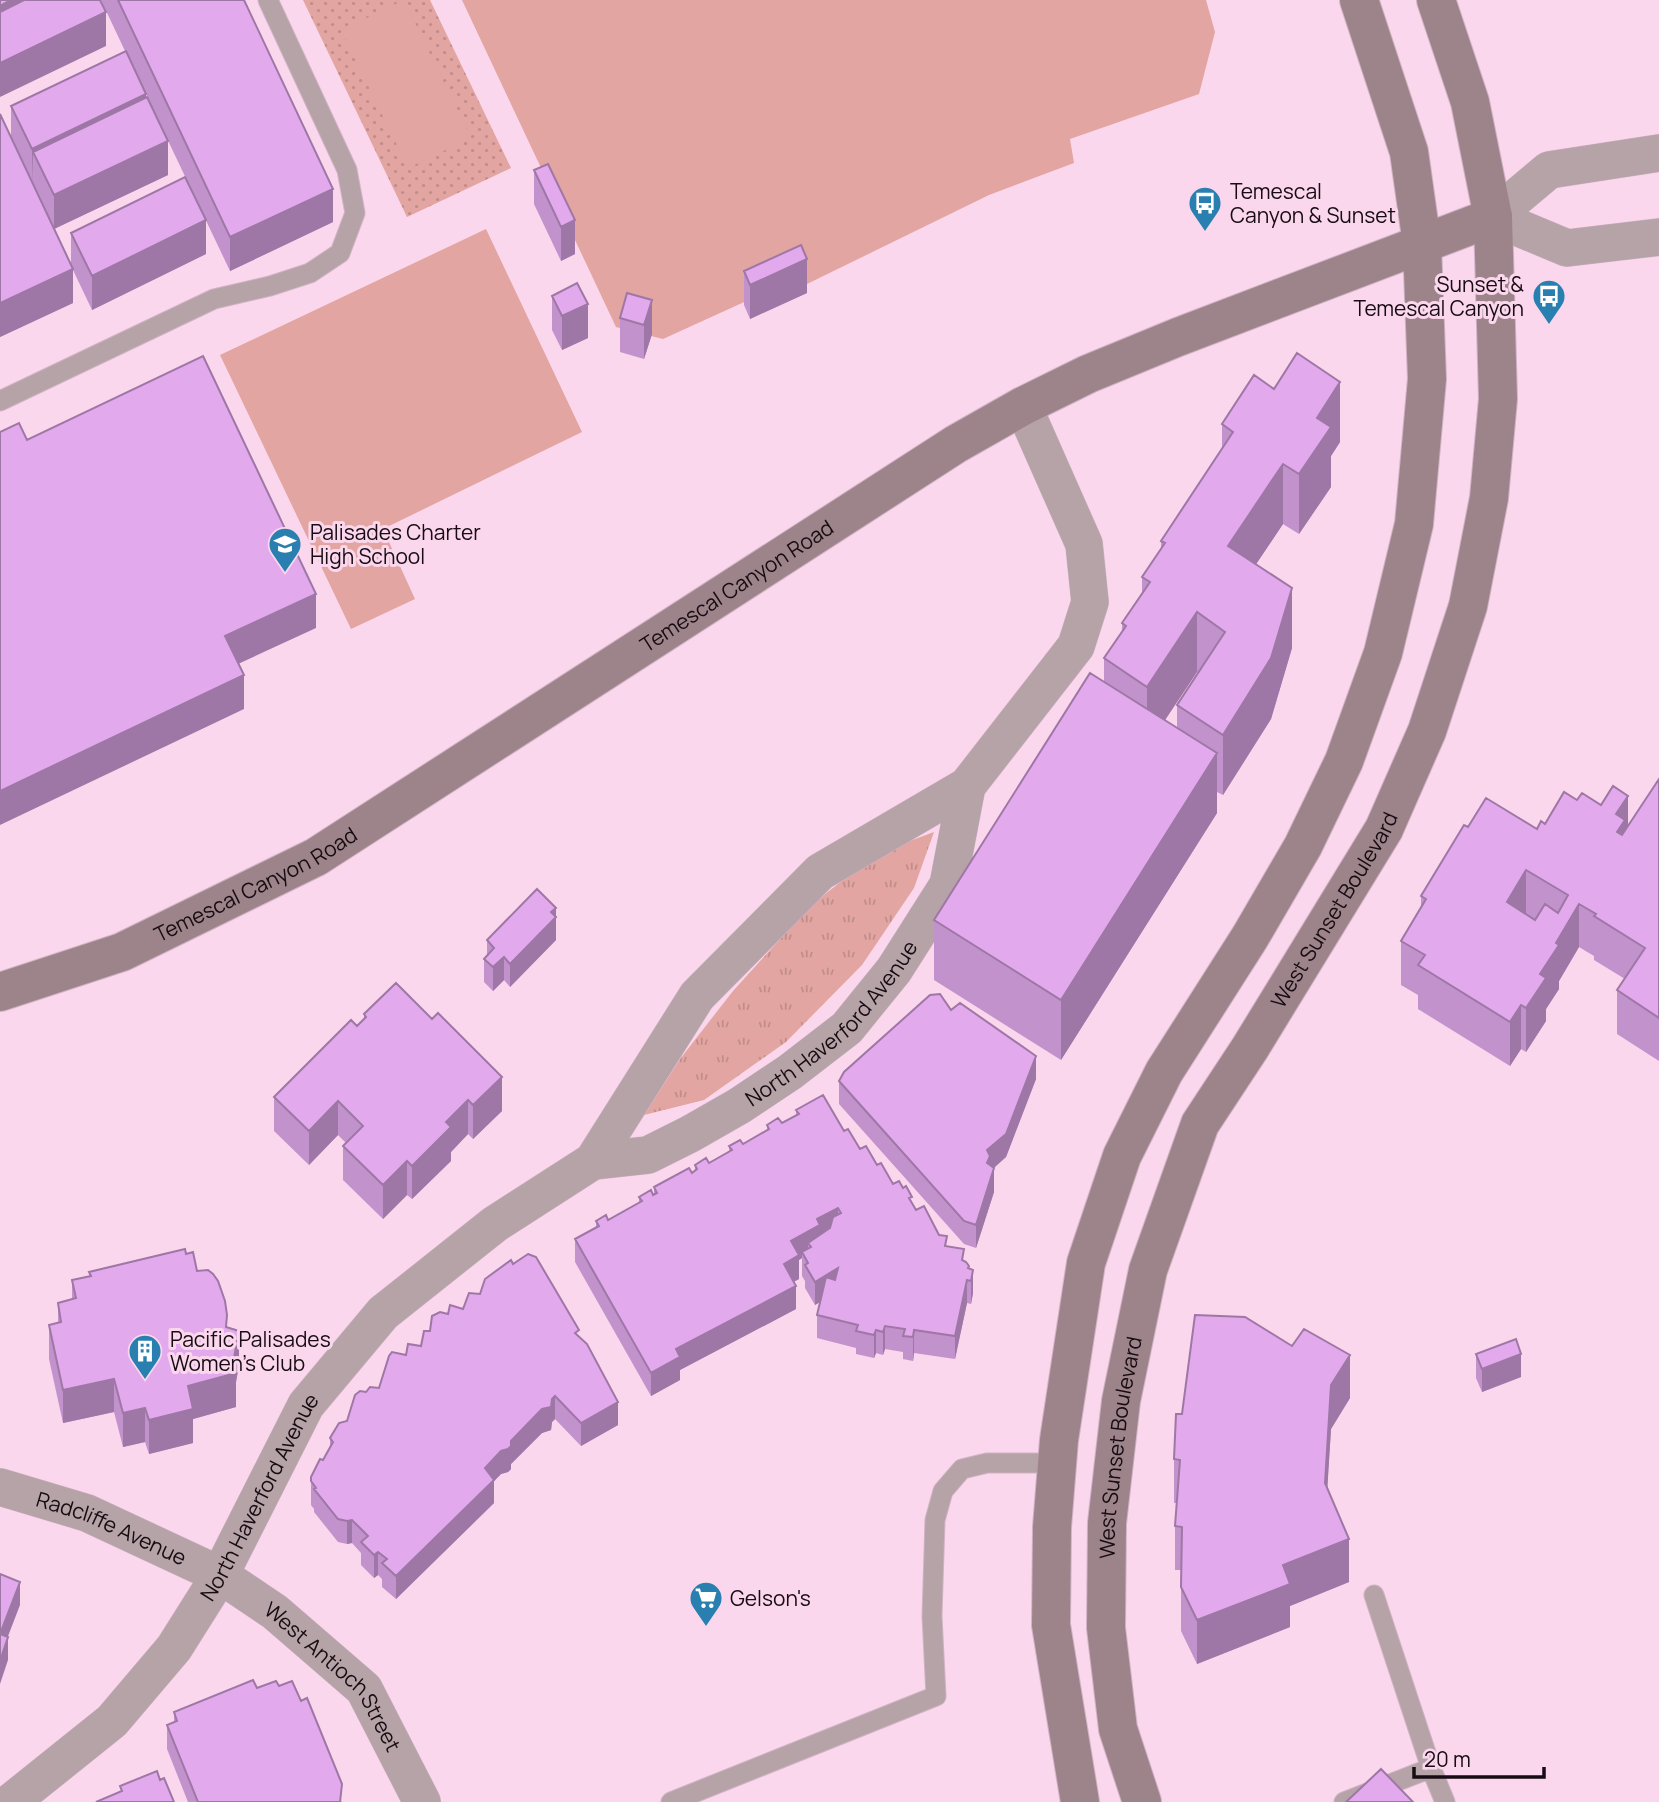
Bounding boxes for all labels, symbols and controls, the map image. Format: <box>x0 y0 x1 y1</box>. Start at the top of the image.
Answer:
place label: Temescal Canyon & Sunset <box>1230 177 1396 229</box>
bus stop icon: Temescal Canyon & Sunset <box>1186 184 1224 233</box>
place label: Sunset & Temescal Canyon <box>1354 270 1524 322</box>
bus stop icon: Sunset & Temescal Canyon <box>1530 277 1568 326</box>
street label: Temescal Canyon Road <box>635 513 839 658</box>
place label: Palisades Charter High School <box>310 518 481 570</box>
school or university icon: Palisades Charter High School <box>266 525 304 574</box>
street label: West Sunset Boulevard <box>1264 808 1404 1013</box>
street label: Temescal Canyon Road <box>149 820 362 948</box>
street label: North Haverford Avenue <box>740 935 923 1112</box>
place label: Pacific Palisades Women's Club <box>170 1325 331 1377</box>
building icon: Pacific Palisades Women's Club <box>126 1332 164 1381</box>
street label: West Sunset Boulevard <box>1093 1334 1148 1559</box>
street label: North Haverford Avenue <box>193 1387 325 1606</box>
street label: Radcliffe Avenue <box>33 1485 191 1571</box>
supermarket icon: Gelson's <box>687 1579 725 1628</box>
place label: Gelson's <box>730 1584 811 1612</box>
street label: West Antioch Street <box>259 1595 408 1756</box>
scale bar <box>1414 1736 1544 1780</box>
text: 20 m <box>1424 1745 1471 1773</box>

